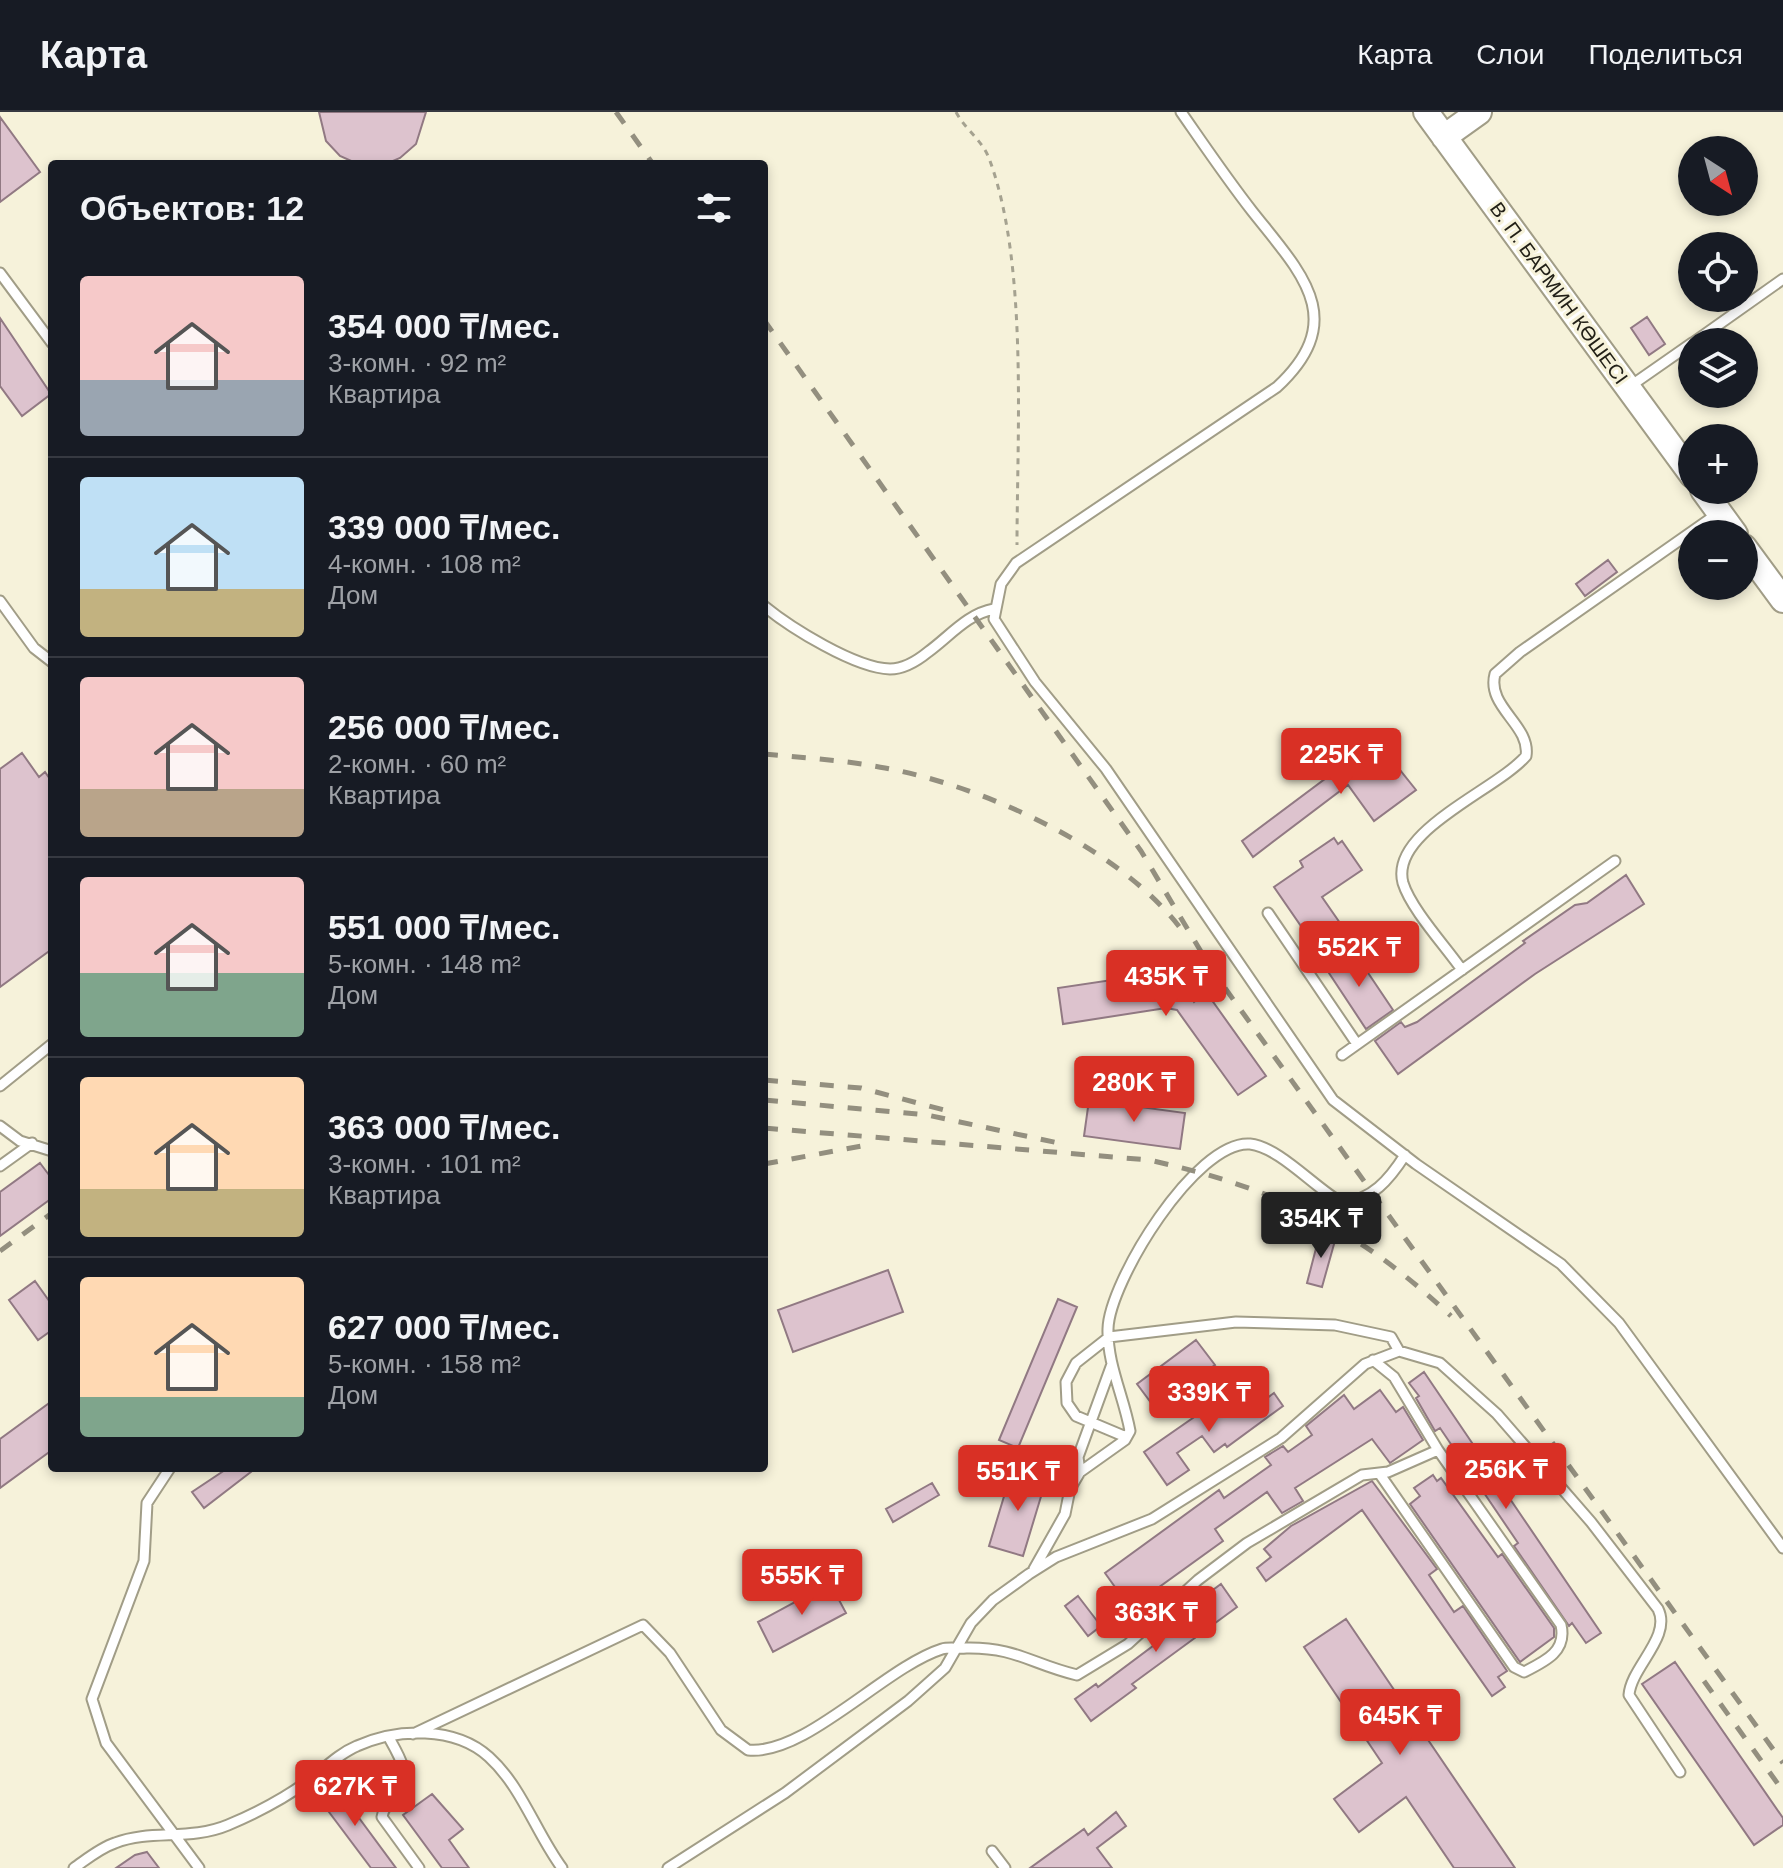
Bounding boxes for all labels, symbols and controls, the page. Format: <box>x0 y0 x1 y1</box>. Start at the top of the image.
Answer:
text: Карта <box>40 34 147 76</box>
text: Карта <box>1357 39 1432 70</box>
text: Слои <box>1476 39 1544 70</box>
text: Поделиться <box>1588 39 1743 70</box>
north arrow <box>1678 136 1758 216</box>
map controls <box>1678 136 1758 600</box>
icon: filters <box>692 186 736 230</box>
text: Объектов: 12 <box>80 189 304 227</box>
street label: В. П. БАРМИН КӨШЕСІ <box>1486 198 1632 388</box>
button: locate <box>1678 232 1758 312</box>
text: 354 000 ₸/мес. <box>328 307 560 345</box>
icon: home <box>144 308 240 404</box>
button: layers <box>1678 328 1758 408</box>
text: 3-комн. · 92 m² <box>328 348 506 378</box>
text: Квартира <box>328 379 440 409</box>
button: + <box>1678 424 1758 504</box>
text: 339 000 ₸/мес. <box>328 508 560 546</box>
icon: home <box>144 509 240 605</box>
button: − <box>1678 520 1758 600</box>
text: 4-комн. · 108 m² <box>328 549 521 579</box>
text: Дом <box>328 580 378 610</box>
text: 256 000 ₸/мес. <box>328 708 560 746</box>
icon: home <box>144 709 240 805</box>
pin: 225K ₸ <box>1276 728 1406 796</box>
text: 225K ₸ <box>1299 739 1383 769</box>
text: 2-комн. · 60 m² <box>328 749 506 779</box>
text: Квартира <box>328 780 440 810</box>
text: 551 000 ₸/мес. <box>328 908 560 946</box>
icon: home <box>144 909 240 1005</box>
pin: 552K ₸ <box>1294 921 1424 989</box>
text: 552K ₸ <box>1317 932 1401 962</box>
text: 5-комн. · 148 m² <box>328 949 521 979</box>
pin: 435K ₸ <box>1101 950 1231 1018</box>
text: 435K ₸ <box>1124 961 1208 991</box>
text: Дом <box>328 980 378 1010</box>
pin: 280K ₸ <box>1069 1056 1199 1124</box>
text: 280K ₸ <box>1092 1067 1176 1097</box>
text: 363 000 ₸/мес. <box>328 1108 560 1146</box>
icon: home <box>144 1109 240 1205</box>
text: 3-комн. · 101 m² <box>328 1149 521 1179</box>
text: Квартира <box>328 1180 440 1210</box>
pin: 354K ₸ <box>1256 1192 1386 1260</box>
text: 354K ₸ <box>1279 1203 1363 1233</box>
text: 627 000 ₸/мес. <box>328 1308 560 1346</box>
icon: home <box>144 1309 240 1405</box>
text: 5-комн. · 158 m² <box>328 1349 521 1379</box>
pin: 339K ₸ <box>1144 1366 1274 1434</box>
text: 339K ₸ <box>1167 1377 1251 1407</box>
text: Дом <box>328 1380 378 1410</box>
pin: 256K ₸ <box>1441 1443 1571 1511</box>
pin: 551K ₸ <box>953 1445 1083 1513</box>
text: 256K ₸ <box>1464 1454 1548 1484</box>
text: 551K ₸ <box>976 1456 1060 1486</box>
pin: 555K ₸ <box>737 1549 867 1617</box>
text: 555K ₸ <box>760 1560 844 1590</box>
pin: 363K ₸ <box>1091 1586 1221 1654</box>
text: 363K ₸ <box>1114 1597 1198 1627</box>
pin: 645K ₸ <box>1335 1689 1465 1757</box>
text: 645K ₸ <box>1358 1700 1442 1730</box>
pin: 627K ₸ <box>290 1760 420 1828</box>
text: 627K ₸ <box>313 1771 397 1801</box>

